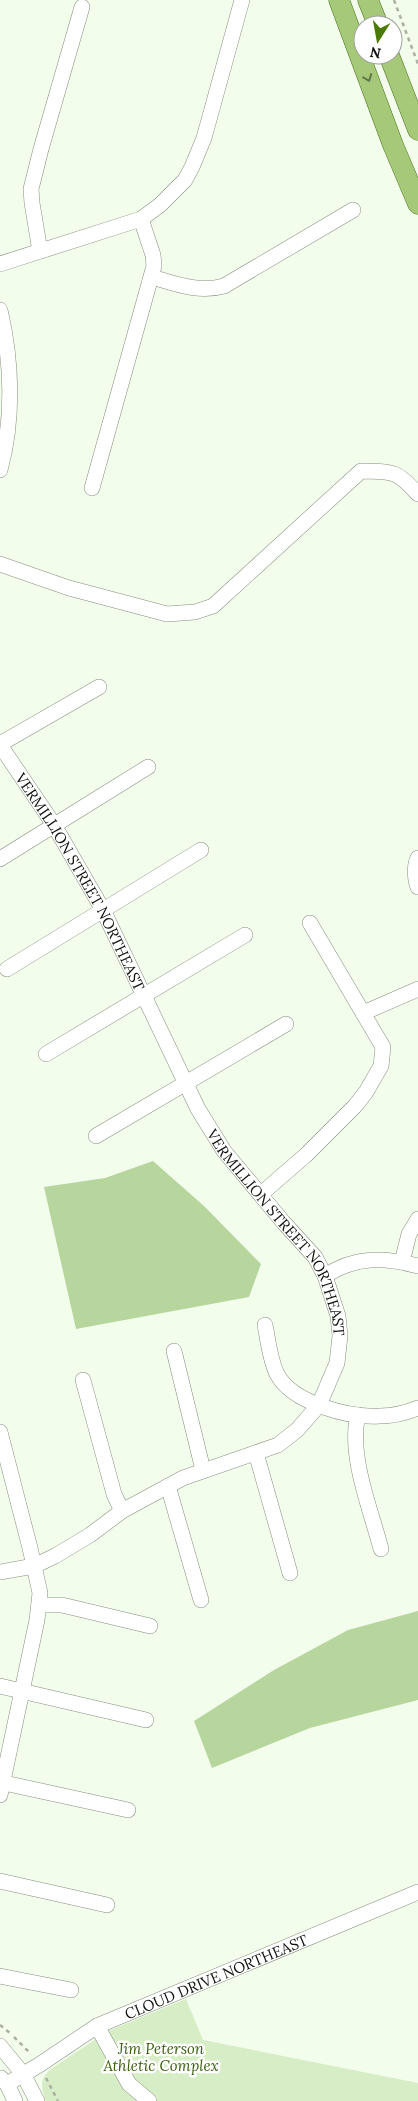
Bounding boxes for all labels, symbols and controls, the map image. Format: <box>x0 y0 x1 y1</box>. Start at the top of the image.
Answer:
north arrow <box>353 15 403 65</box>
text: N <box>368 43 383 63</box>
one-way arrow <box>362 74 372 82</box>
street label: VERMILLION STREET NORTHEAST <box>11 768 150 994</box>
street label: VERMILLION STREET NORTHEAST <box>203 1125 349 1337</box>
street label: CLOUD DRIVE NORTHEAST <box>122 1930 311 2023</box>
park label: Jim Peterson Athletic Complex <box>102 2039 219 2075</box>

